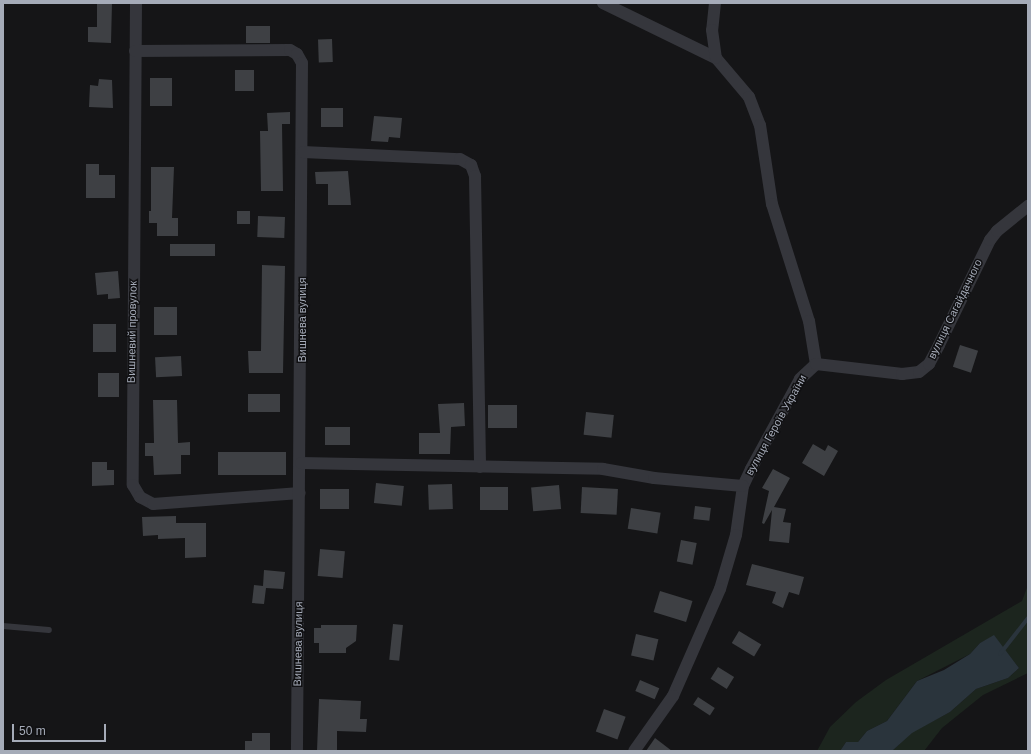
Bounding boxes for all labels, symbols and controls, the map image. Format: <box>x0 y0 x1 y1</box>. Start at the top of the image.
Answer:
street label: вулиця Сагайдачного <box>925 257 985 361</box>
street label: Вишнева вулиця <box>295 277 309 363</box>
street label: Вишневий провулок <box>125 281 139 383</box>
street label: вулиця Героїв України <box>743 372 809 478</box>
street label: Вишнева вулиця <box>291 601 305 687</box>
scale bar <box>14 716 108 742</box>
text: 50 m <box>19 724 46 738</box>

